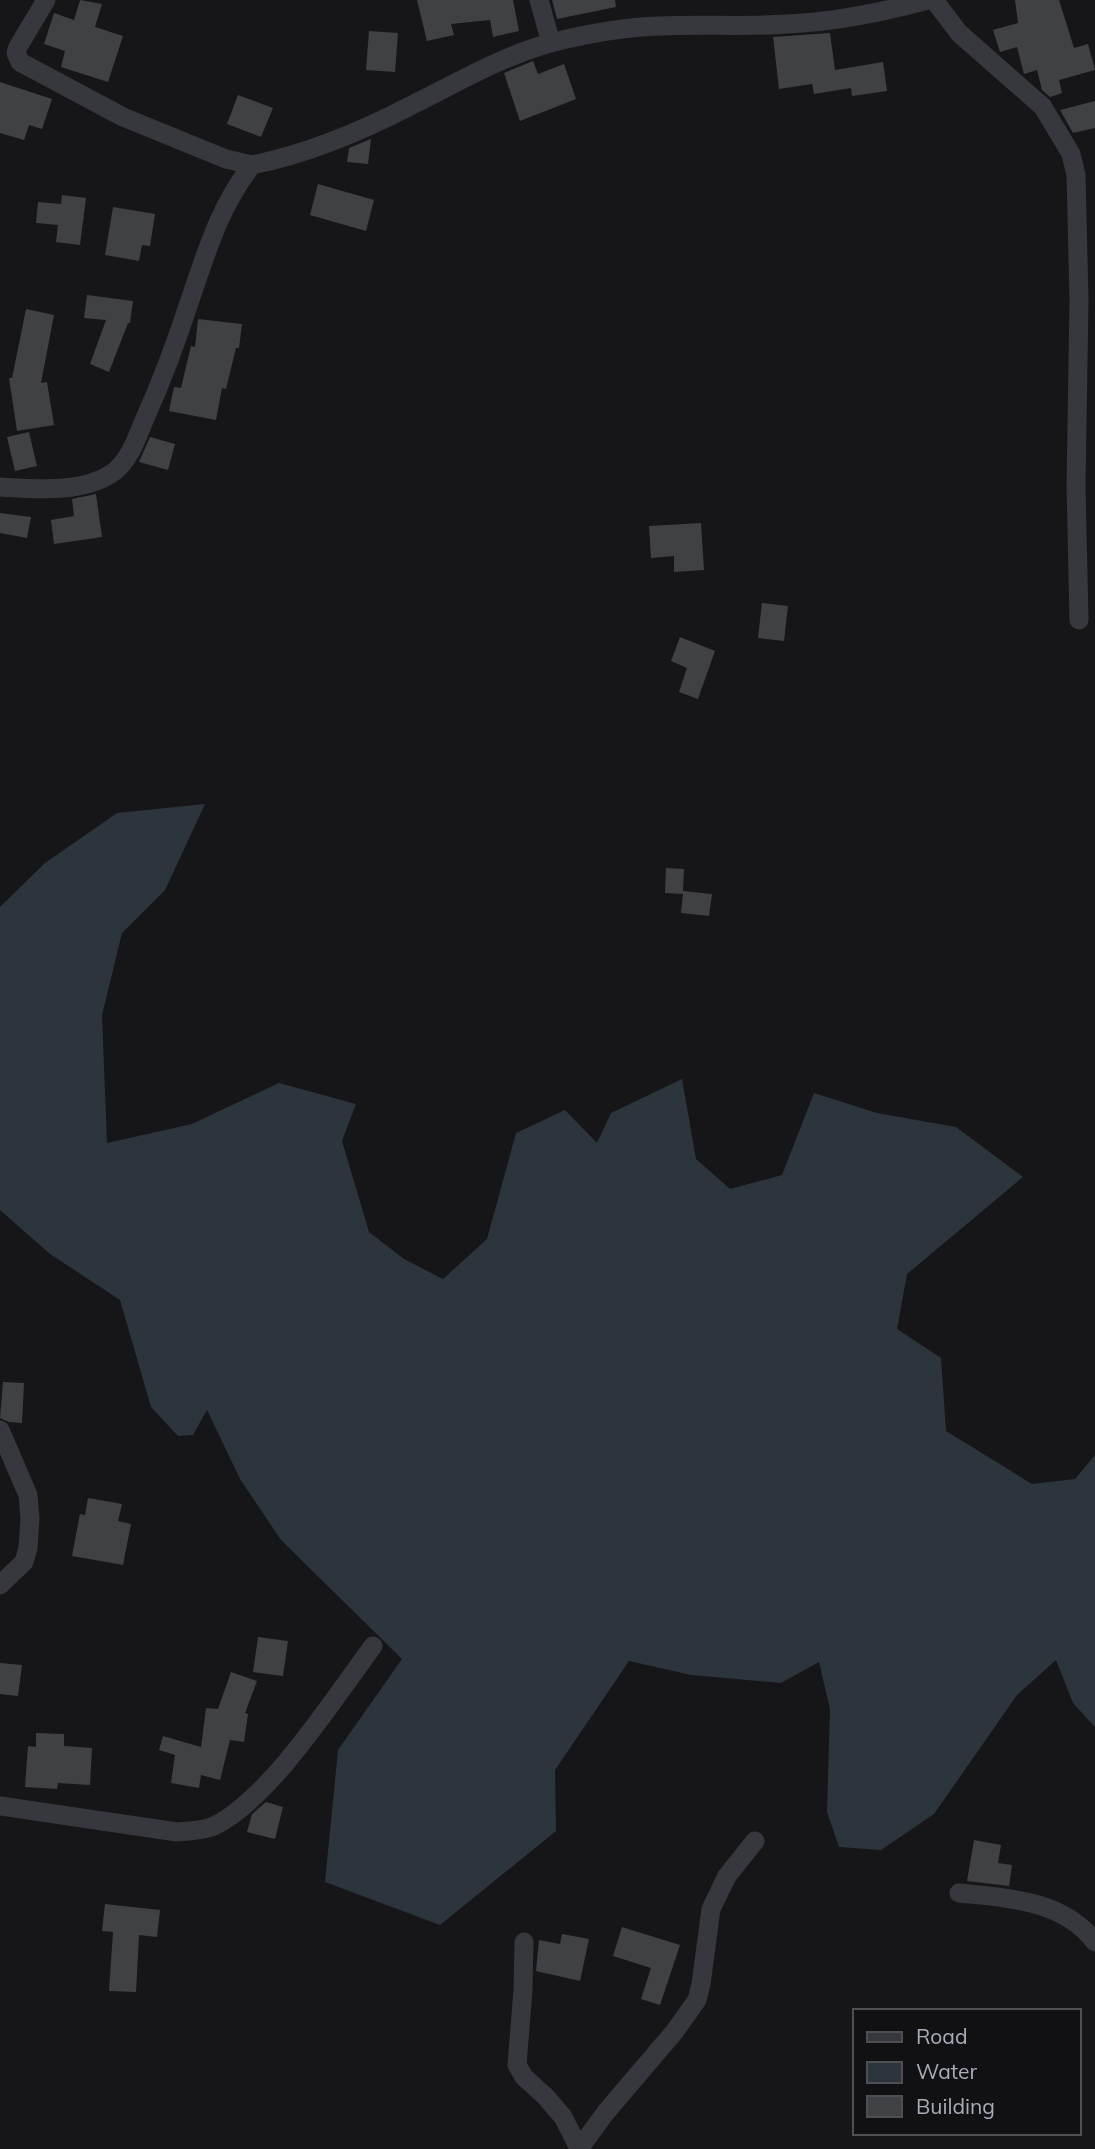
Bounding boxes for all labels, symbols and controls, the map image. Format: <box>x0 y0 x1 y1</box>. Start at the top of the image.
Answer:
legend <box>853 2009 1081 2135</box>
text: Road <box>916 2023 967 2049</box>
text: Water <box>916 2058 977 2084</box>
text: Building <box>916 2093 995 2119</box>

